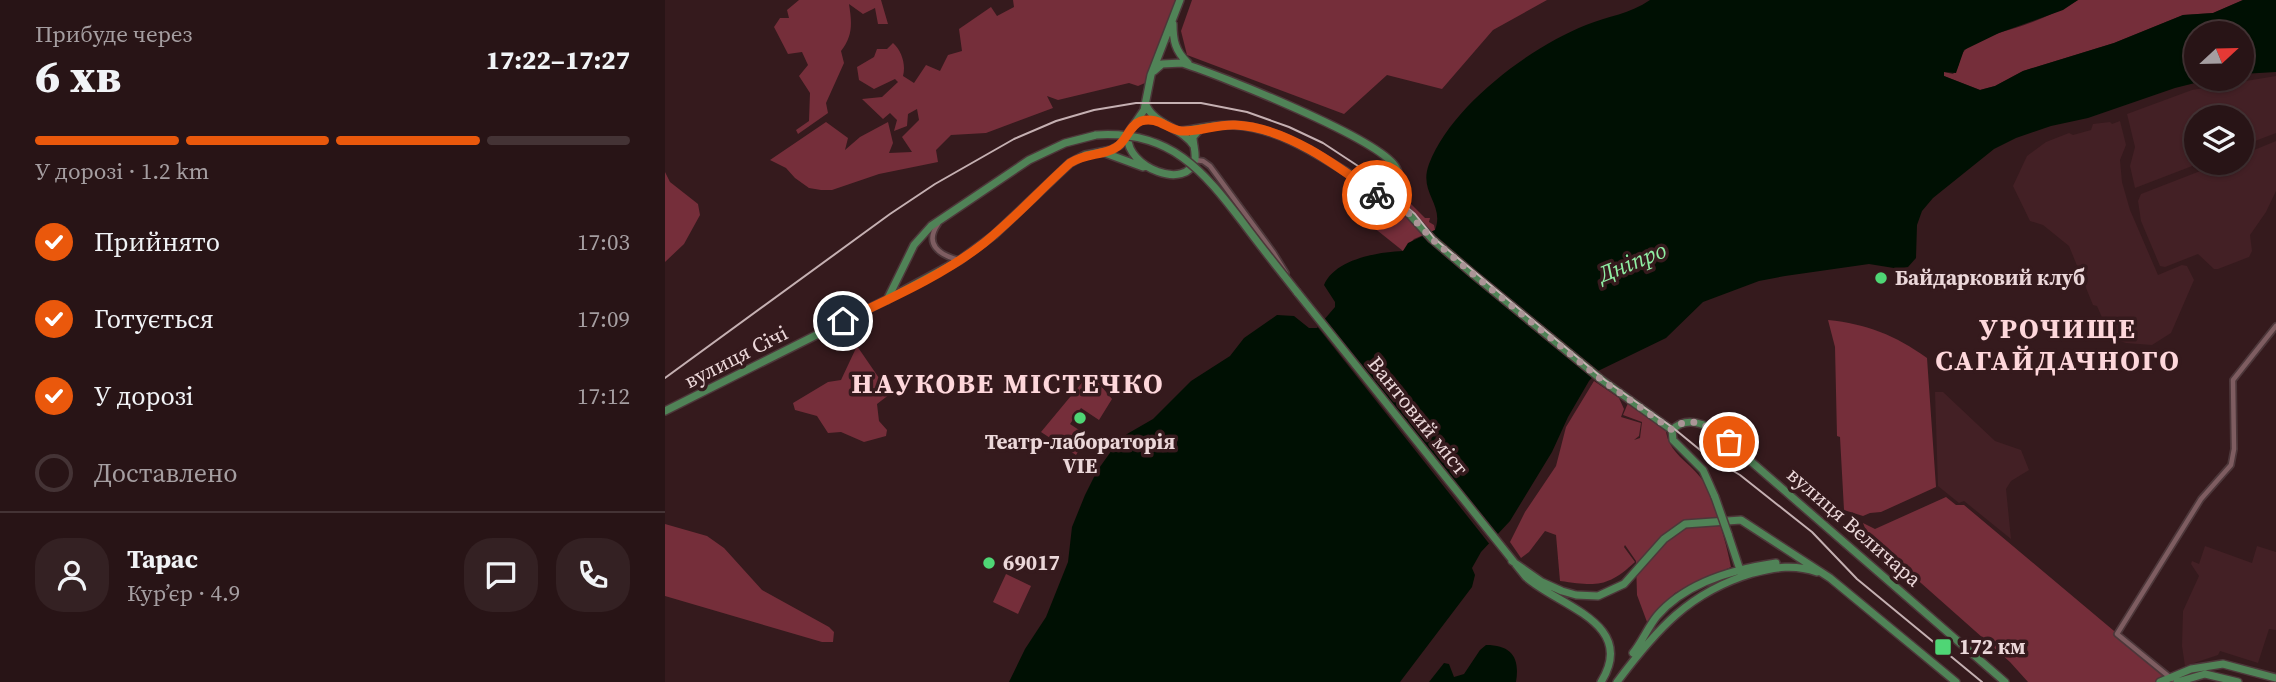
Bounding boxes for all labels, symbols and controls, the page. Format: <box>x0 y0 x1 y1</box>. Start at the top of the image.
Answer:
text: Прибуде через <box>35 18 192 50</box>
north arrow <box>2184 21 2254 91</box>
map controls <box>2184 21 2254 175</box>
text: 17:22–17:27 <box>486 42 630 78</box>
text: 6 хв <box>35 44 121 107</box>
button: layers <box>2184 105 2254 175</box>
text: У дорозі · 1.2 km <box>35 155 209 187</box>
courier <box>1342 160 1412 230</box>
icon: bike <box>1358 176 1396 214</box>
icon: check <box>35 223 73 261</box>
text: Прийнято <box>94 224 220 260</box>
text: 17:03 <box>577 226 630 258</box>
water label: Дніпро <box>1591 234 1671 291</box>
place label: Байдарковий клуб <box>1895 263 2085 292</box>
marker: Байдарковий клуб <box>1873 270 1889 286</box>
pin <box>813 291 873 351</box>
icon: check <box>35 300 73 338</box>
text: Готується <box>94 301 214 337</box>
icon: home <box>824 302 862 340</box>
text: 17:09 <box>577 303 630 335</box>
district label: УРОЧИЩЕ САГАЙДАЧНОГО <box>1935 309 2181 379</box>
street label: вулиця Січі <box>679 318 792 395</box>
street label: Вантовий міст <box>1361 350 1475 481</box>
district label: НАУКОВЕ МІСТЕЧКО <box>851 364 1165 402</box>
icon: check <box>35 377 73 415</box>
text: У дорозі <box>94 378 194 414</box>
text: 17:12 <box>577 380 630 412</box>
marker: Театр-лабораторія VIE <box>1072 410 1088 426</box>
pin <box>1699 412 1759 472</box>
icon: bag <box>1710 423 1748 461</box>
place label: Театр-лабораторія VIE <box>985 427 1175 480</box>
text: Доставлено <box>94 455 237 491</box>
street label: вулиця Величара <box>1781 460 1928 593</box>
button: person <box>35 538 109 612</box>
button: chat <box>464 538 538 612</box>
button: phone <box>556 538 630 612</box>
text: Тарас <box>127 541 198 577</box>
place label: 69017 <box>1003 548 1060 577</box>
marker: 69017 <box>981 555 997 571</box>
text: Кур’єр · 4.9 <box>127 577 240 609</box>
place label: 172 км <box>1959 632 2026 661</box>
marker: 172 км <box>1933 637 1953 657</box>

